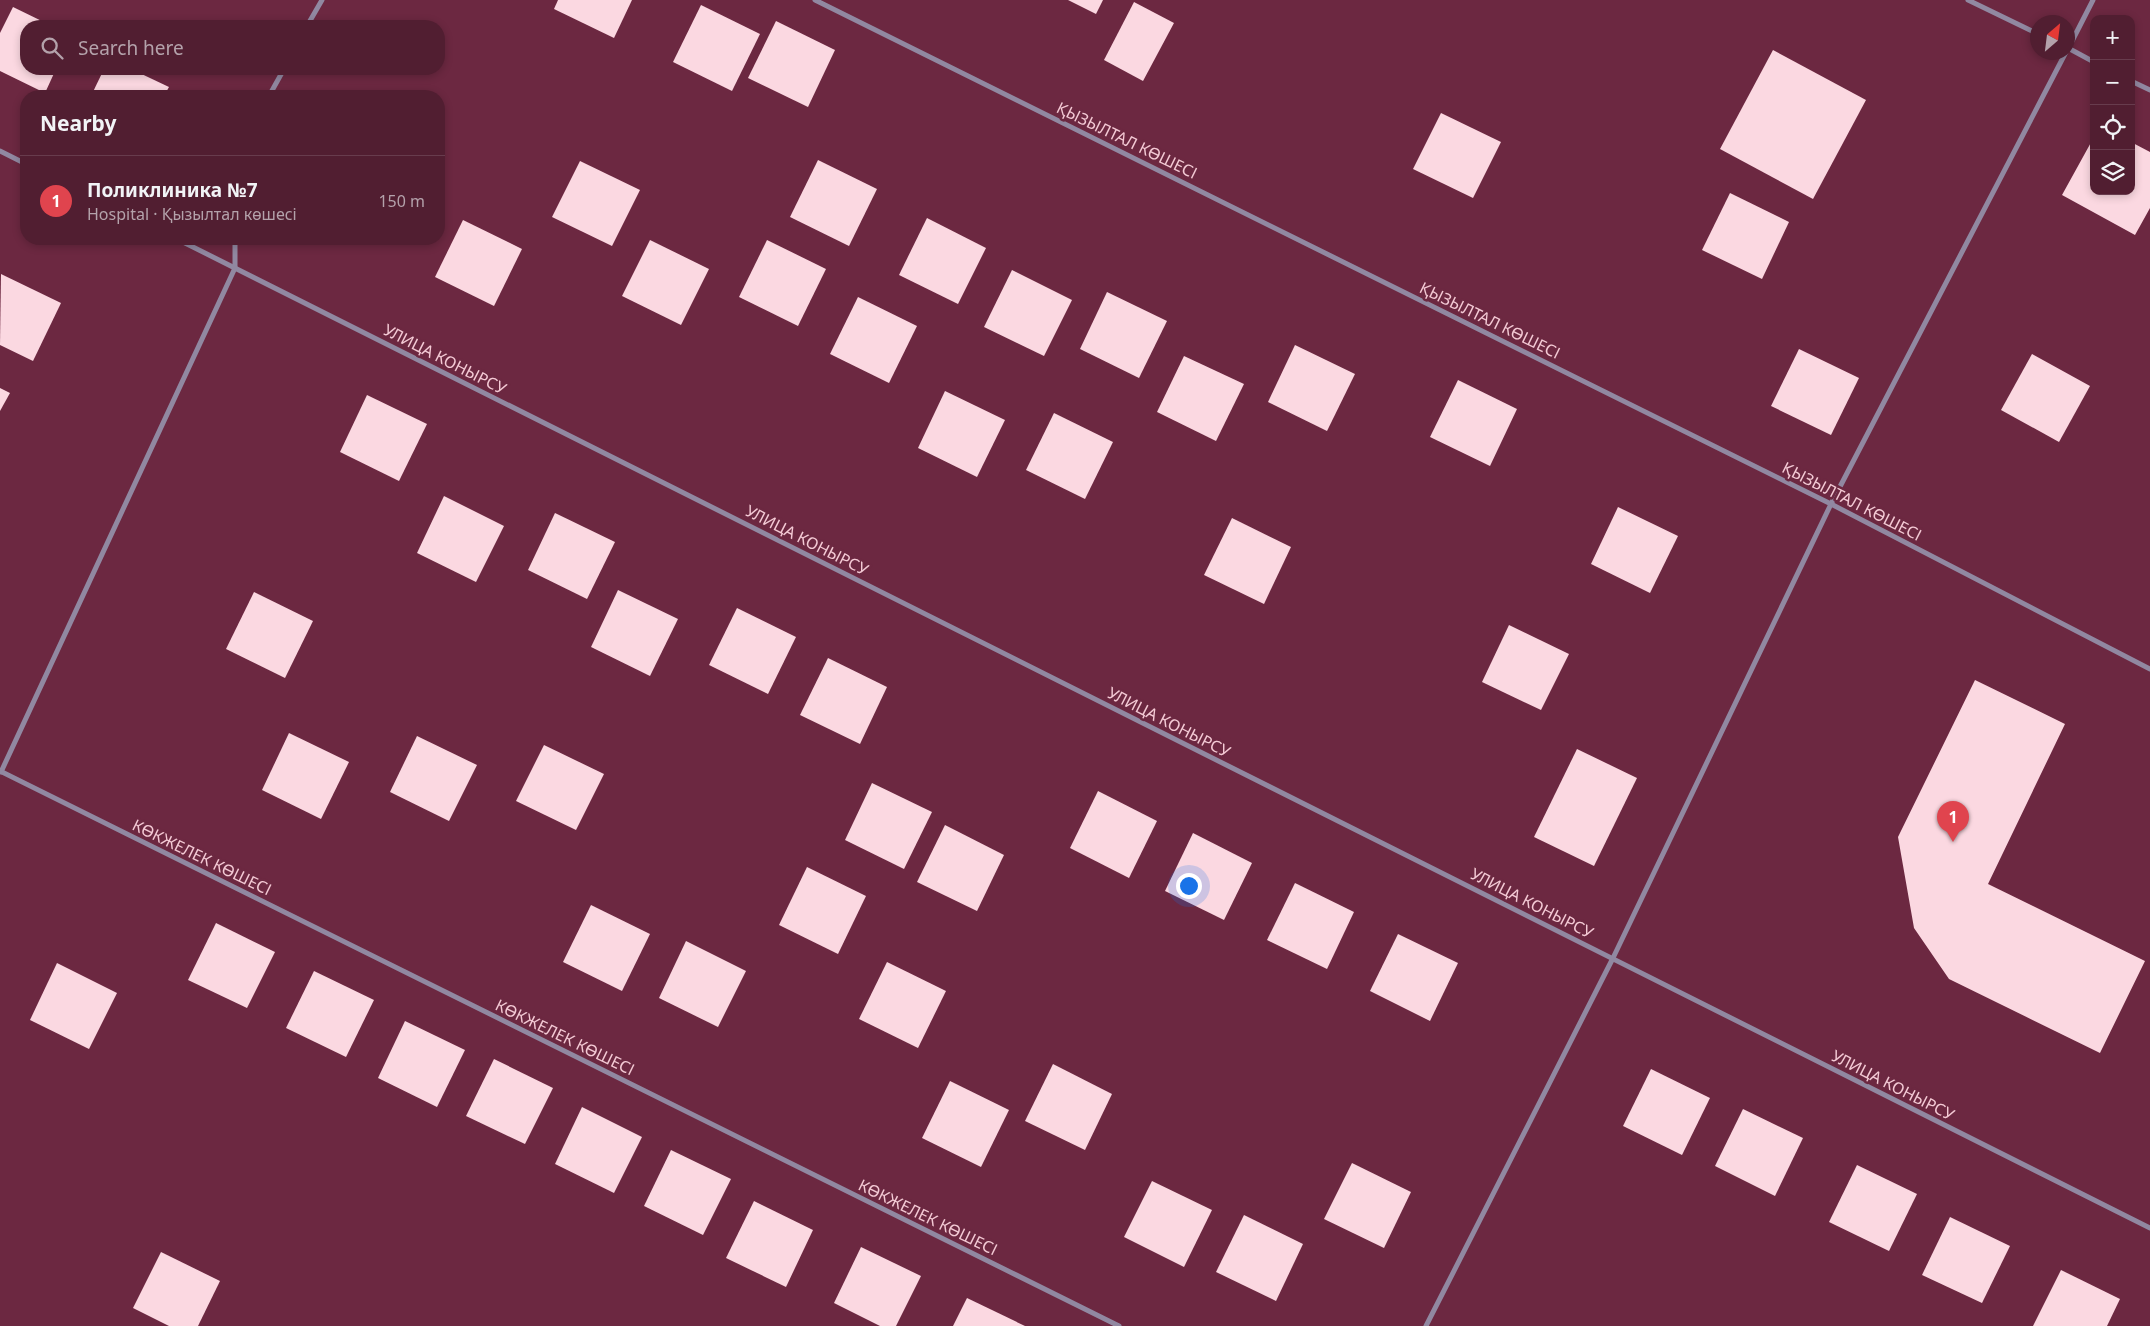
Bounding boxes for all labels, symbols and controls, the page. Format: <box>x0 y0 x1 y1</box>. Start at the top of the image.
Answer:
north arrow <box>2030 15 2075 60</box>
map controls <box>2090 15 2135 195</box>
button: + <box>2090 15 2135 60</box>
search box <box>20 20 445 75</box>
icon: search <box>38 34 66 62</box>
text: Search here <box>78 35 184 61</box>
button: − <box>2090 60 2135 105</box>
street label: ҚЫЗЫЛТАЛ КӨШЕСІ <box>1053 96 1201 184</box>
button: locate <box>2090 105 2135 150</box>
text: Nearby <box>40 109 116 137</box>
button: layers <box>2090 150 2135 195</box>
text: Поликлиника №7 <box>87 177 258 203</box>
text: 1 <box>51 190 61 212</box>
text: 150 m <box>378 190 425 212</box>
text: Hospital · Қызылтал көшесі <box>87 203 297 225</box>
street label: ҚЫЗЫЛТАЛ КӨШЕСІ <box>1416 276 1564 364</box>
street label: УЛИЦА КОНЫРСУ <box>380 319 510 400</box>
street label: ҚЫЗЫЛТАЛ КӨШЕСІ <box>1778 456 1926 546</box>
street label: УЛИЦА КОНЫРСУ <box>742 500 872 581</box>
street label: УЛИЦА КОНЫРСУ <box>1104 682 1234 763</box>
pin: 1 <box>1937 801 1969 842</box>
street label: КӨКЖЕЛЕК КӨШЕСІ <box>129 814 275 900</box>
street label: УЛИЦА КОНЫРСУ <box>1467 863 1597 944</box>
your location <box>1176 873 1202 899</box>
street label: КӨКЖЕЛЕК КӨШЕСІ <box>492 994 638 1080</box>
street label: УЛИЦА КОНЫРСУ <box>1828 1045 1958 1126</box>
street label: КӨКЖЕЛЕК КӨШЕСІ <box>855 1174 1001 1260</box>

